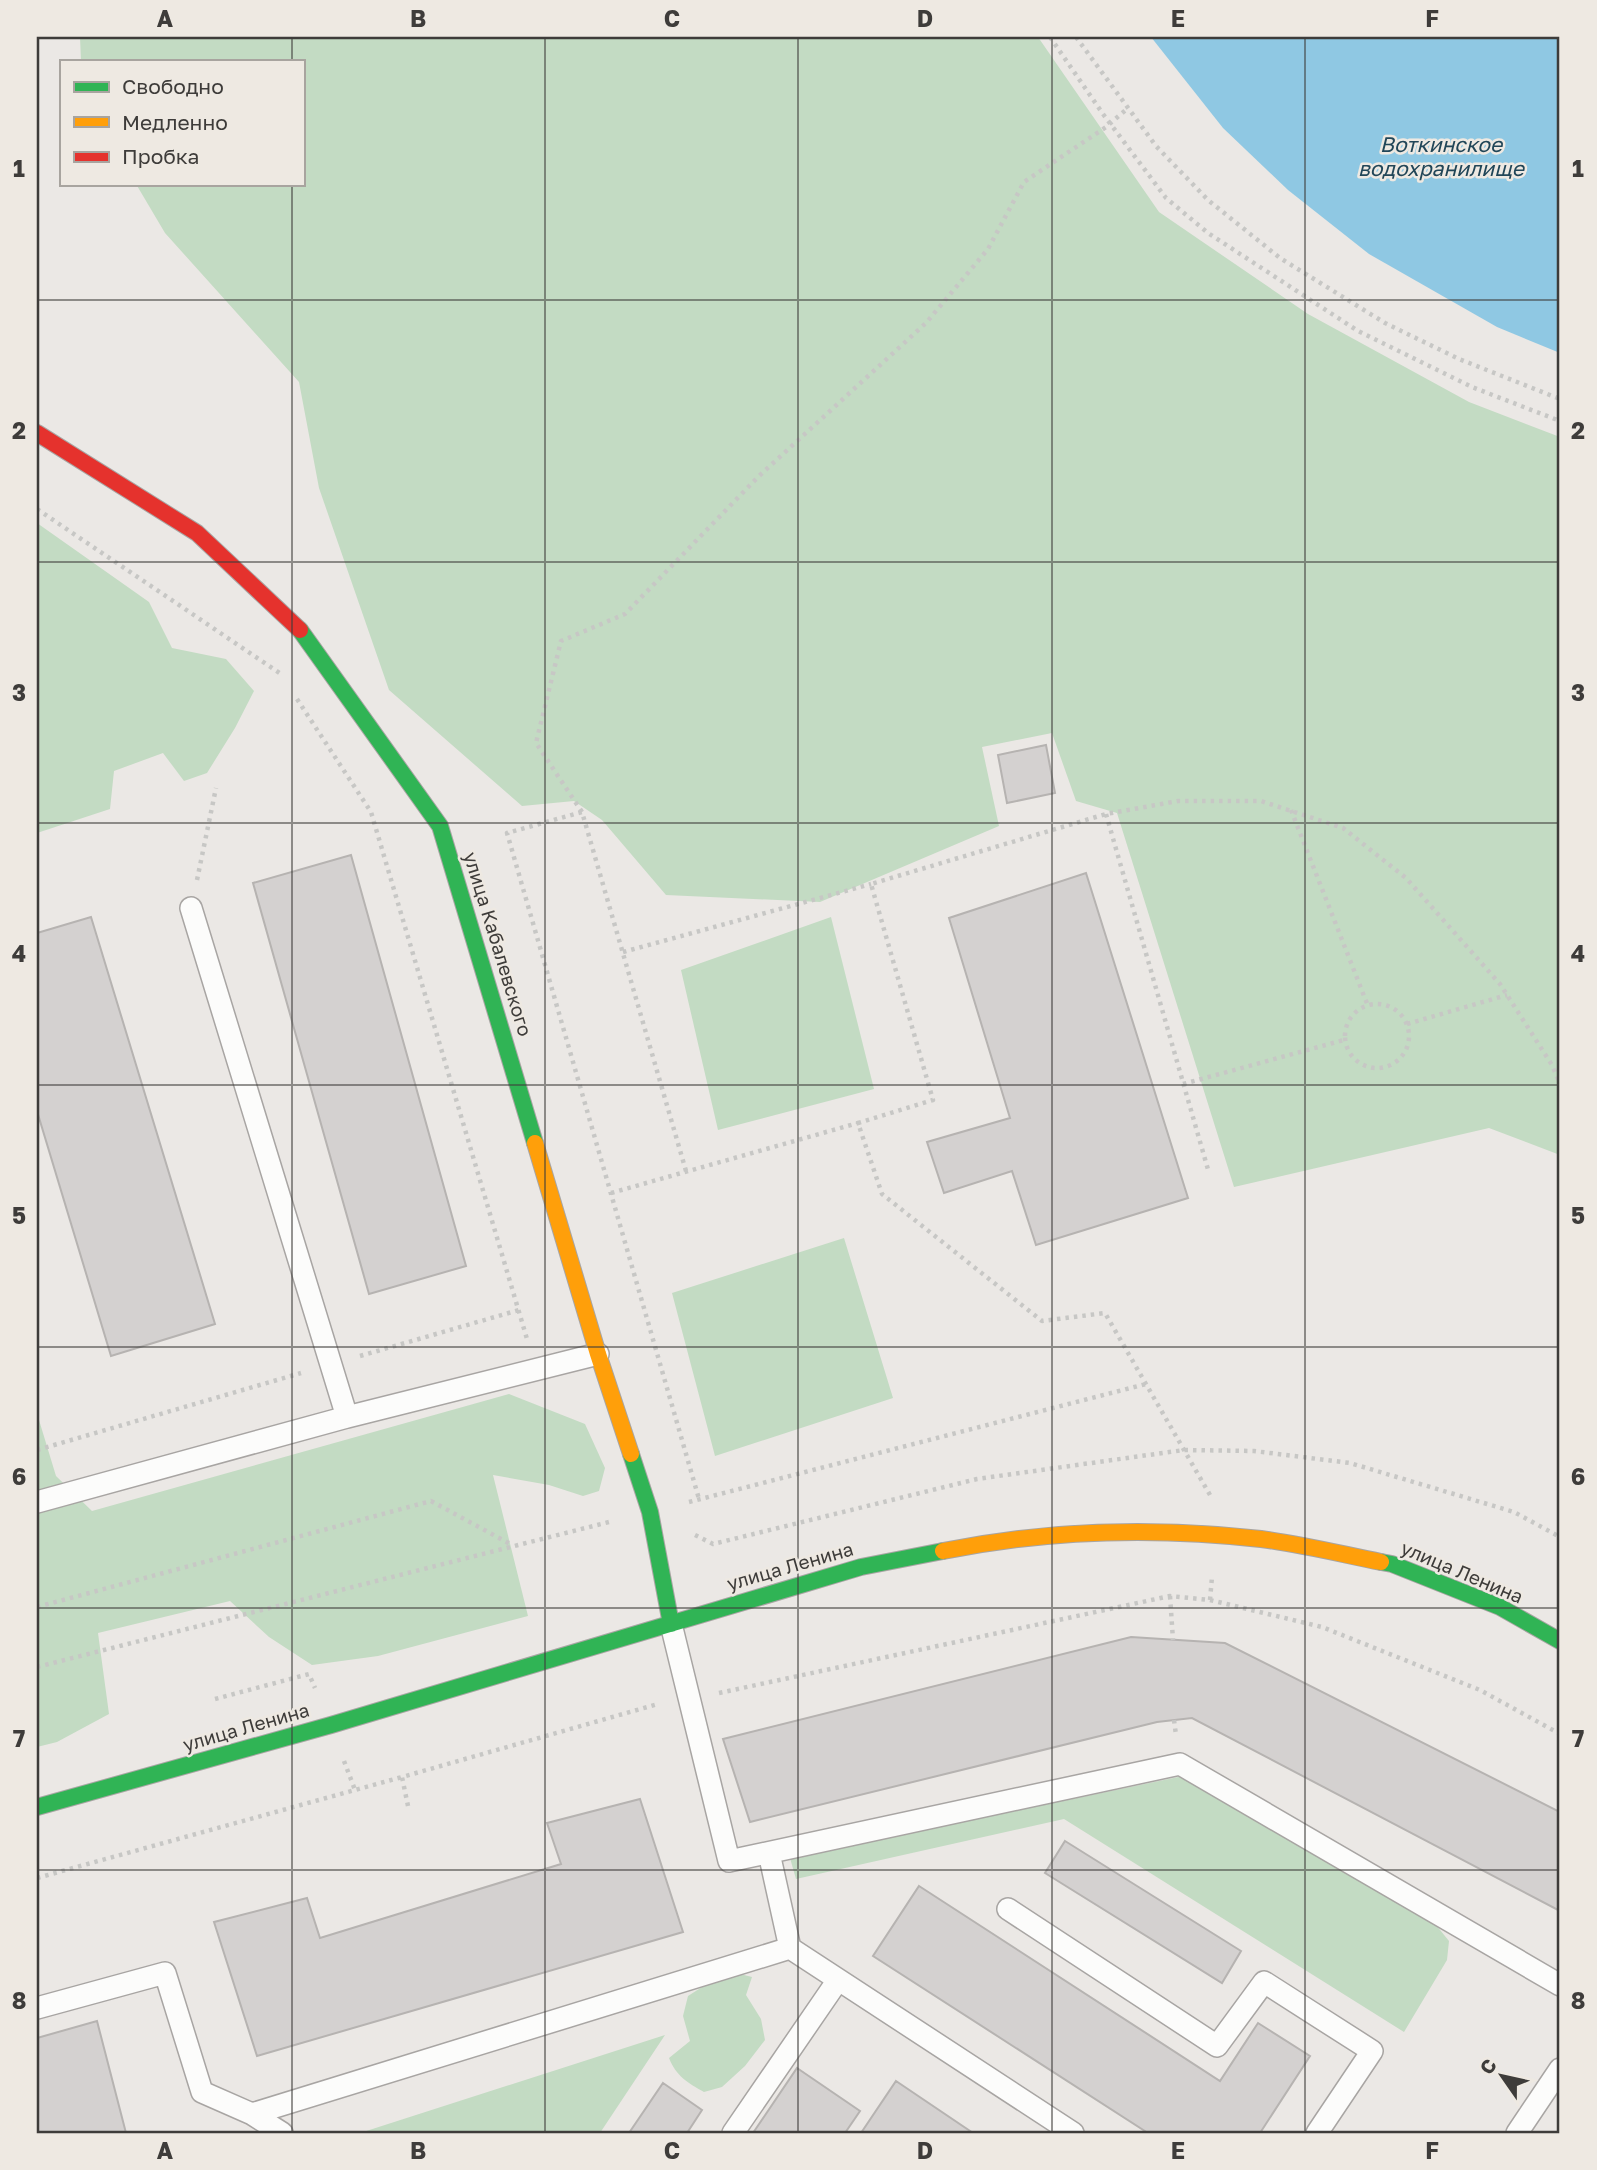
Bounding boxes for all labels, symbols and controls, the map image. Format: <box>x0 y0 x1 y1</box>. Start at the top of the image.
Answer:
text: A <box>157 4 174 32</box>
text: B <box>410 4 426 32</box>
text: C <box>664 4 680 32</box>
text: D <box>917 4 933 32</box>
text: E <box>1171 4 1185 32</box>
text: F <box>1425 4 1439 32</box>
legend <box>60 60 304 186</box>
text: Свободно <box>122 73 224 99</box>
text: Медленно <box>122 109 228 135</box>
water label: Воткинское водохранилище <box>1358 131 1526 181</box>
text: Пробка <box>122 143 200 169</box>
text: 1 <box>13 154 25 182</box>
text: 1 <box>1572 154 1584 182</box>
text: 2 <box>12 416 26 444</box>
text: 2 <box>1571 416 1585 444</box>
text: 3 <box>12 678 26 706</box>
text: 3 <box>1571 678 1585 706</box>
street label: улица Кабалевского <box>459 849 537 1039</box>
text: 4 <box>12 939 26 967</box>
text: 4 <box>1571 939 1585 967</box>
text: 5 <box>12 1201 26 1229</box>
text: 5 <box>1571 1201 1585 1229</box>
text: 6 <box>12 1462 26 1490</box>
text: 6 <box>1571 1462 1585 1490</box>
street label: улица Ленина <box>1398 1535 1527 1608</box>
street label: улица Ленина <box>724 1536 856 1595</box>
street label: улица Ленина <box>180 1697 312 1756</box>
text: 7 <box>13 1724 25 1752</box>
text: 7 <box>1572 1724 1584 1752</box>
text: 8 <box>12 1986 26 2014</box>
text: 8 <box>1571 1986 1585 2014</box>
north arrow <box>1468 2040 1538 2110</box>
text: С <box>1474 2054 1501 2078</box>
text: A <box>157 2136 174 2164</box>
text: B <box>410 2136 426 2164</box>
text: C <box>664 2136 680 2164</box>
text: D <box>917 2136 933 2164</box>
text: E <box>1171 2136 1185 2164</box>
text: F <box>1425 2136 1439 2164</box>

